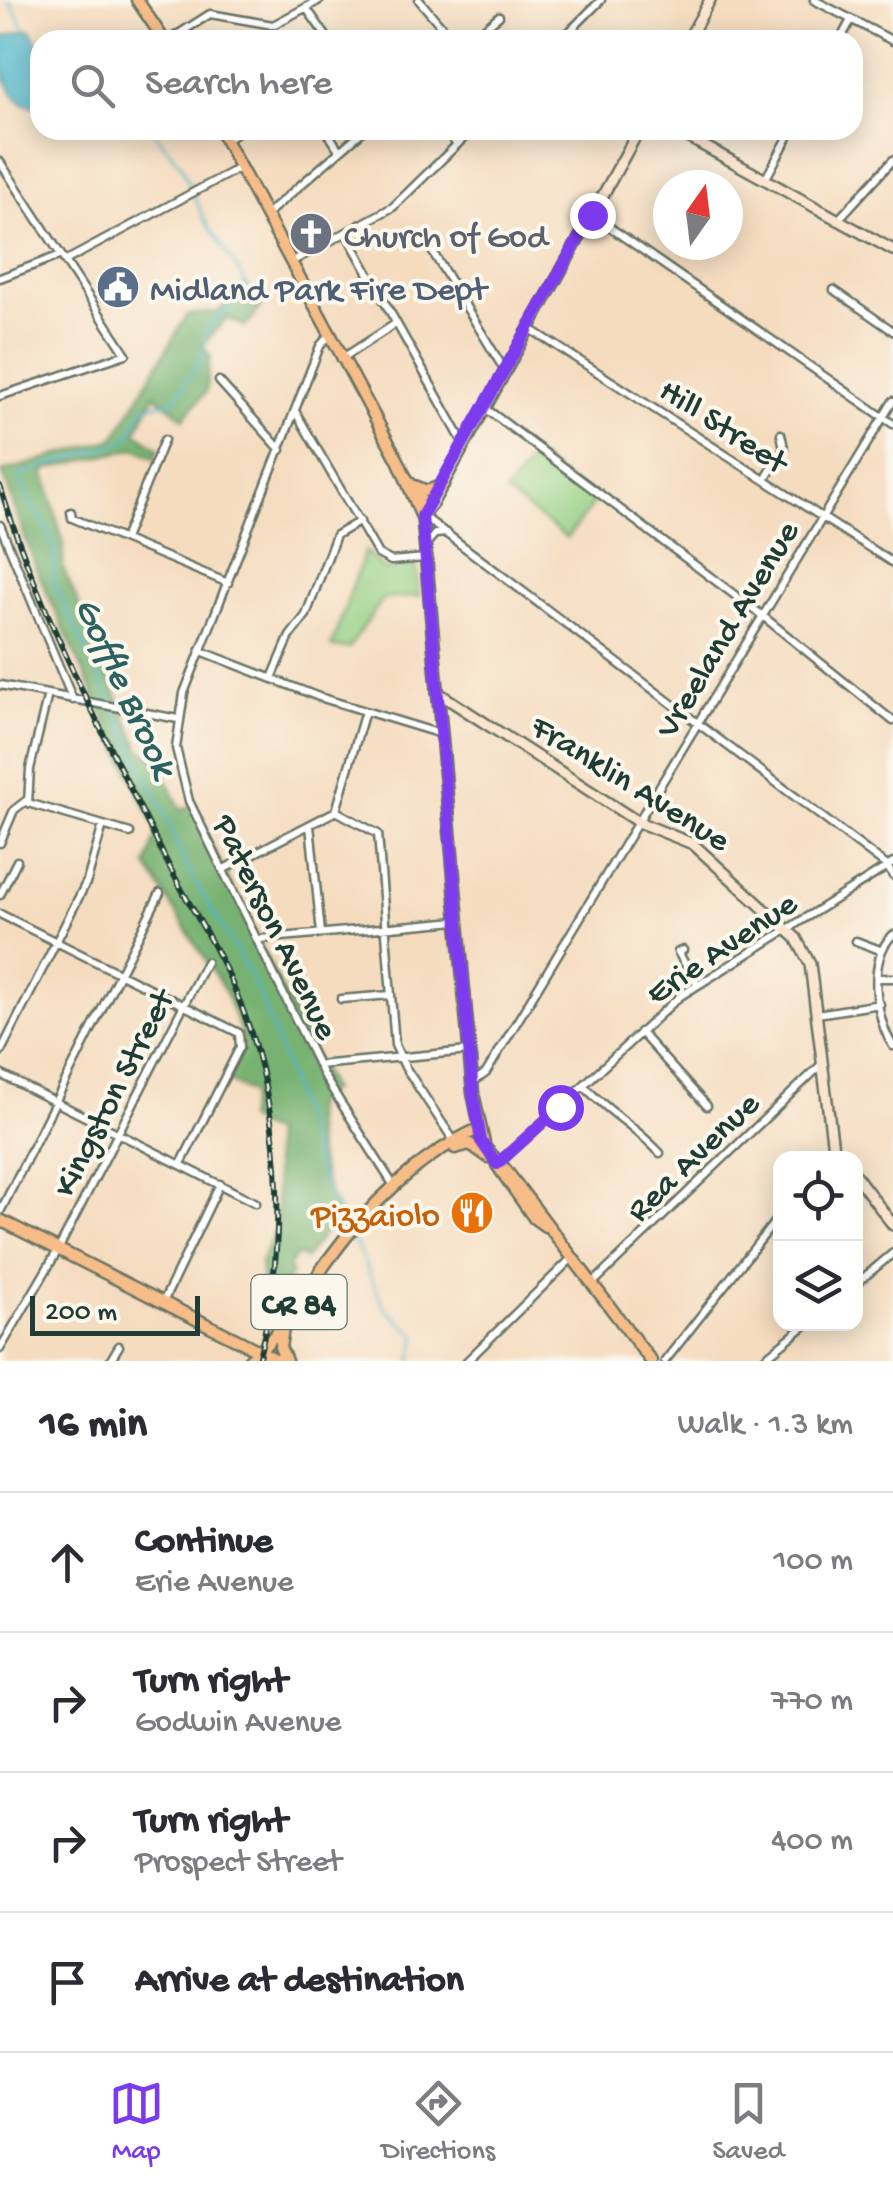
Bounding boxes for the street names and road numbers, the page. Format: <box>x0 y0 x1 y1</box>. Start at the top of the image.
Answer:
street label: Hill Street <box>650 372 796 487</box>
street label: Vreeland Avenue <box>648 514 811 748</box>
street label: Franklin Avenue <box>521 707 737 864</box>
street label: Paterson Avenue <box>201 809 346 1048</box>
street label: Erie Avenue <box>640 885 807 1016</box>
street label: Kingston Street <box>46 982 187 1205</box>
street label: Rea Avenue <box>620 1085 771 1233</box>
road number: CR 84 <box>252 1275 346 1329</box>

